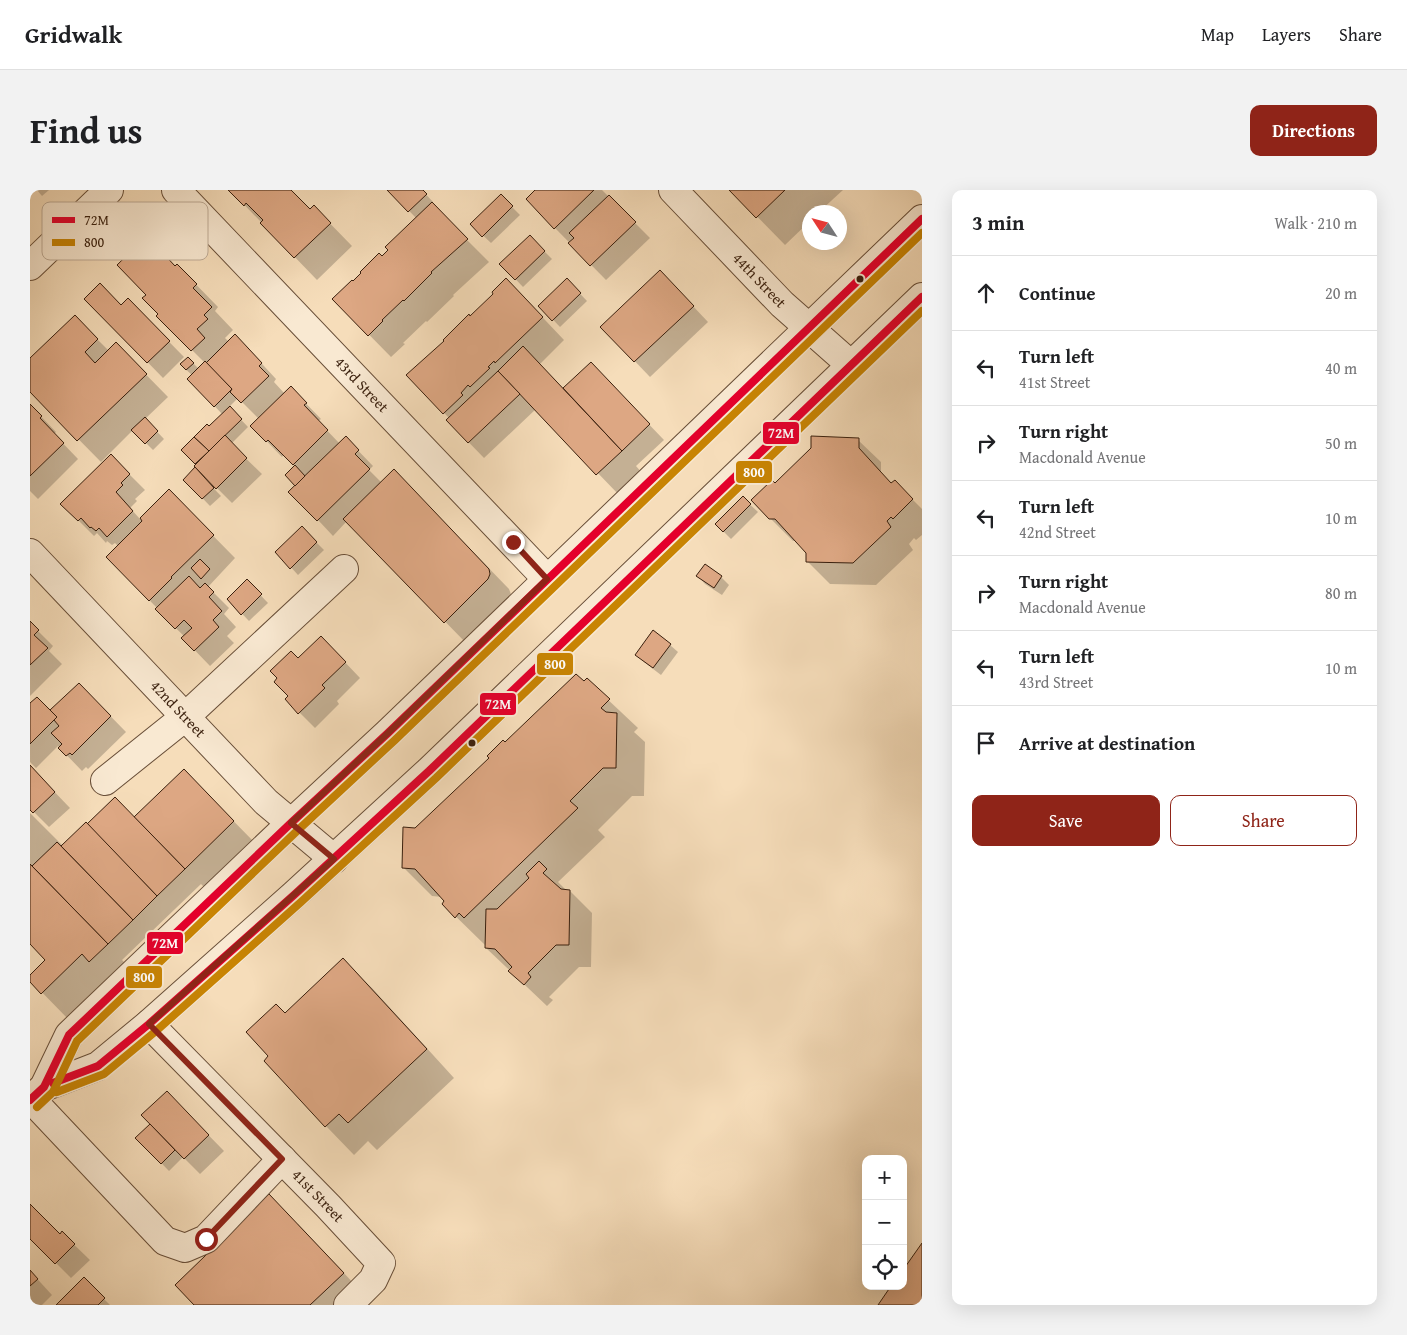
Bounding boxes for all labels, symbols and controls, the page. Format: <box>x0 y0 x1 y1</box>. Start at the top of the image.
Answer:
text: Gridwalk <box>25 17 122 52</box>
text: Map <box>1201 21 1234 48</box>
text: Layers <box>1262 21 1311 48</box>
text: Share <box>1339 21 1382 48</box>
text: Find us <box>30 105 143 156</box>
button: Directions <box>1250 105 1377 156</box>
legend <box>42 202 208 260</box>
north arrow <box>802 205 847 250</box>
text: 3 min <box>972 207 1024 238</box>
text: 72M <box>84 210 109 230</box>
text: Walk · 210 m <box>1274 211 1357 235</box>
text: 800 <box>84 232 104 252</box>
street label: 44th Street <box>728 248 792 313</box>
unlabelled marker <box>855 274 865 284</box>
icon: ahead <box>972 279 1000 307</box>
text: Continue <box>1019 279 1096 307</box>
text: 20 m <box>1325 281 1357 305</box>
text: Turn left <box>1019 342 1094 370</box>
street label: 43rd Street <box>330 352 394 417</box>
icon: left <box>972 354 1000 382</box>
text: 40 m <box>1325 356 1357 380</box>
text: 41st Street <box>1019 370 1090 394</box>
text: Turn right <box>1019 417 1108 445</box>
line badge: 72M <box>762 421 800 445</box>
text: 72M <box>768 423 794 443</box>
icon: right <box>972 429 1000 457</box>
text: 50 m <box>1325 431 1357 455</box>
text: Macdonald Avenue <box>1019 445 1146 469</box>
line badge: 800 <box>735 460 773 484</box>
text: 800 <box>743 462 765 482</box>
text: Turn left <box>1019 492 1094 520</box>
icon: left <box>972 504 1000 532</box>
text: 10 m <box>1325 506 1357 530</box>
text: 42nd Street <box>1019 520 1096 544</box>
route end <box>502 531 525 554</box>
text: Turn right <box>1019 567 1108 595</box>
icon: right <box>972 579 1000 607</box>
text: 80 m <box>1325 581 1357 605</box>
text: Macdonald Avenue <box>1019 595 1146 619</box>
text: Turn left <box>1019 642 1094 670</box>
line badge: 800 <box>536 652 574 676</box>
text: 800 <box>544 654 566 674</box>
icon: left <box>972 654 1000 682</box>
text: 10 m <box>1325 656 1357 680</box>
text: 43rd Street <box>1019 670 1093 694</box>
street label: 42nd Street <box>146 675 211 743</box>
line badge: 72M <box>479 692 517 716</box>
text: 72M <box>485 694 511 714</box>
icon: arrive <box>972 729 1000 757</box>
text: Arrive at destination <box>1019 729 1195 757</box>
unlabelled marker <box>467 738 477 748</box>
button: Save <box>972 795 1160 846</box>
button: Share <box>1170 795 1357 846</box>
line badge: 72M <box>146 931 184 955</box>
text: 72M <box>152 933 178 953</box>
line badge: 800 <box>125 965 163 989</box>
text: 800 <box>133 967 155 987</box>
map controls <box>862 1155 907 1290</box>
button: + <box>862 1155 907 1200</box>
street label: 41st Street <box>287 1164 350 1227</box>
button: − <box>862 1200 907 1245</box>
route start <box>195 1228 218 1251</box>
button: locate <box>862 1245 907 1290</box>

